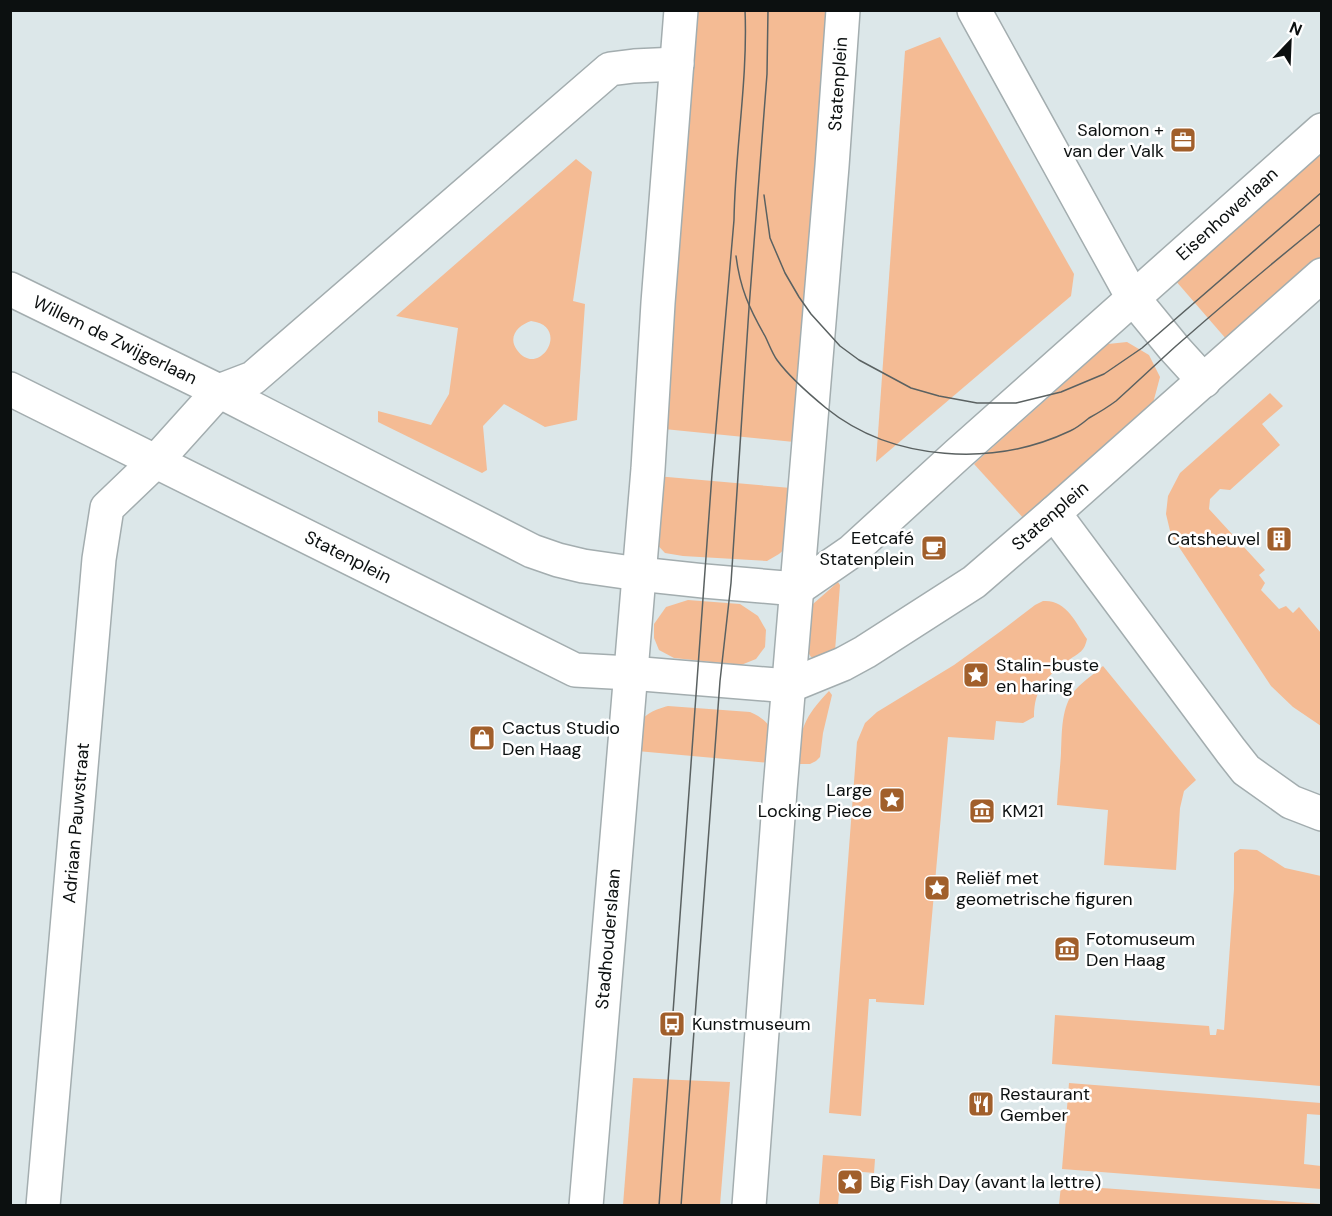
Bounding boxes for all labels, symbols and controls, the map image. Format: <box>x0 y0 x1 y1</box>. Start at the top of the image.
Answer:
north arrow <box>1260 12 1320 72</box>
text: N <box>1286 17 1305 41</box>
street label: Statenplein <box>823 36 853 132</box>
place label: Salomon + van der Valk <box>1063 118 1164 163</box>
office icon: Salomon + van der Valk <box>1168 125 1198 155</box>
street label: Eisenhowerlaan <box>1171 162 1283 266</box>
street label: Willem de Zwijgerlaan <box>29 290 201 390</box>
street label: Statenplein <box>1006 476 1094 556</box>
building icon: Catsheuvel <box>1264 524 1294 554</box>
street label: Statenplein <box>300 525 396 589</box>
place label: Eetcafé Statenplein <box>819 526 914 571</box>
place label: Catsheuvel <box>1167 527 1260 551</box>
cafe icon: Eetcafé Statenplein <box>919 533 949 563</box>
place label: Stalin-buste en haring <box>996 653 1099 698</box>
place icon: Stalin-buste en haring <box>961 660 991 690</box>
place label: Cactus Studio Den Haag <box>502 716 620 761</box>
shop icon: Cactus Studio Den Haag <box>467 723 497 753</box>
street label: Adriaan Pauwstraat <box>57 742 95 904</box>
place label: Large Locking Piece <box>758 778 872 823</box>
place icon: Large Locking Piece <box>877 785 907 815</box>
museum icon: KM21 <box>967 796 997 826</box>
place label: KM21 <box>1002 799 1044 823</box>
place label: Reliëf met geometrische figuren <box>956 866 1133 911</box>
street label: Stadhouderslaan <box>590 868 626 1010</box>
place icon: Reliëf met geometrische figuren <box>922 873 952 903</box>
place label: Fotomuseum Den Haag <box>1086 927 1195 972</box>
museum icon: Fotomuseum Den Haag <box>1052 934 1082 964</box>
bus stop icon: Kunstmuseum <box>657 1009 687 1039</box>
place label: Kunstmuseum <box>692 1012 811 1036</box>
place label: Restaurant Gember <box>1000 1082 1090 1127</box>
restaurant icon: Restaurant Gember <box>966 1089 996 1119</box>
place icon: Big Fish Day (avant la lettre) <box>835 1167 865 1197</box>
place label: Big Fish Day (avant la lettre) <box>870 1170 1101 1194</box>

